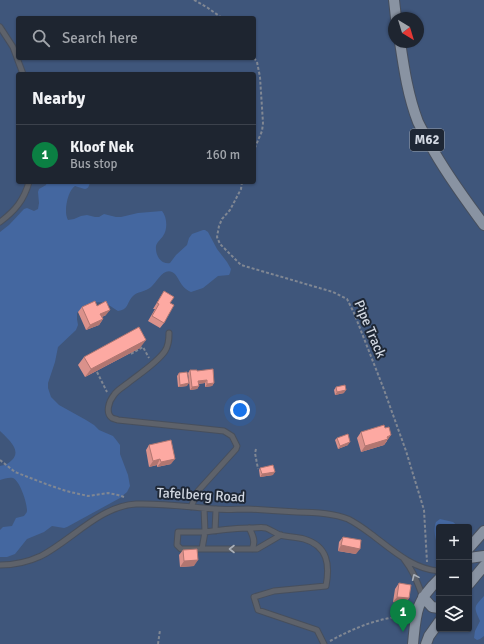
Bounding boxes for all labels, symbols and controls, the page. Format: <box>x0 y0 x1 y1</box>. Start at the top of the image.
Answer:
north arrow <box>388 12 424 48</box>
search box <box>16 16 256 60</box>
icon: search <box>30 27 52 49</box>
text: Search here <box>62 29 138 47</box>
text: Nearby <box>32 88 85 109</box>
road number: M62 <box>410 129 444 151</box>
text: Kloof Nek <box>70 138 134 156</box>
text: 1 <box>41 147 49 163</box>
text: 160 m <box>206 147 240 163</box>
text: Bus stop <box>70 156 117 172</box>
street label: Pipe Track <box>350 298 390 360</box>
your location <box>230 400 250 420</box>
street label: Tafelberg Road <box>156 484 246 506</box>
map controls <box>436 524 472 632</box>
button: + <box>436 524 472 560</box>
one-way arrow <box>229 545 235 553</box>
button: − <box>436 560 472 596</box>
one-way arrow <box>412 573 420 581</box>
button: layers <box>436 596 472 632</box>
pin: 1 <box>390 599 416 632</box>

